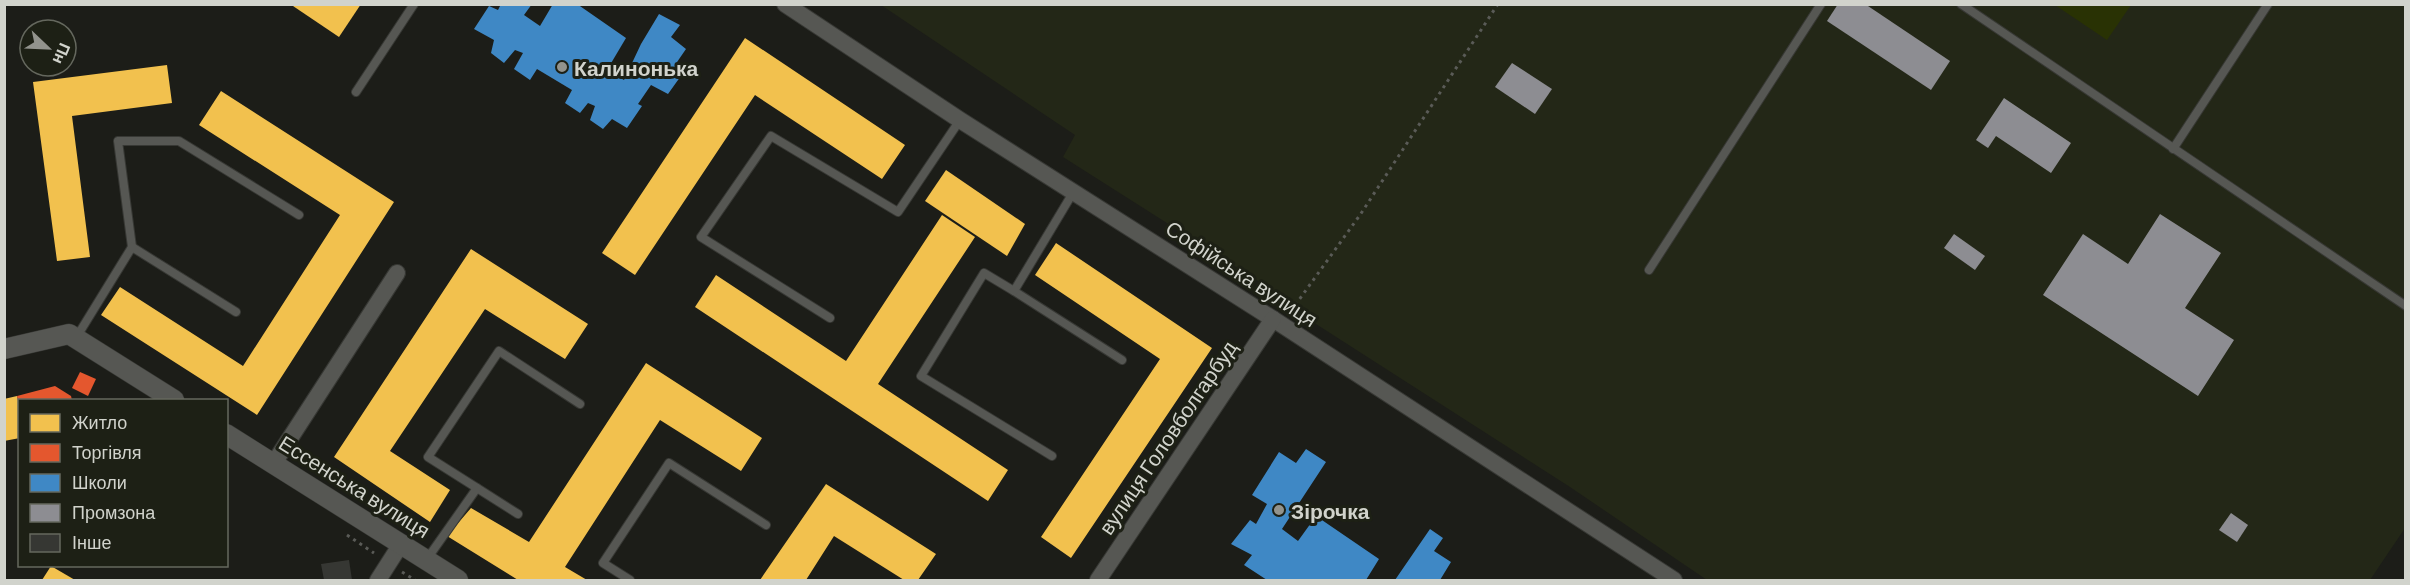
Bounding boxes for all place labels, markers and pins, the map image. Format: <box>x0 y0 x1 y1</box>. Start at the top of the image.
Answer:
place label: Калинонька <box>574 55 699 80</box>
marker: Калинонька <box>555 60 569 74</box>
place label: Зірочка <box>1291 498 1370 523</box>
marker: Зірочка <box>1272 503 1286 517</box>

